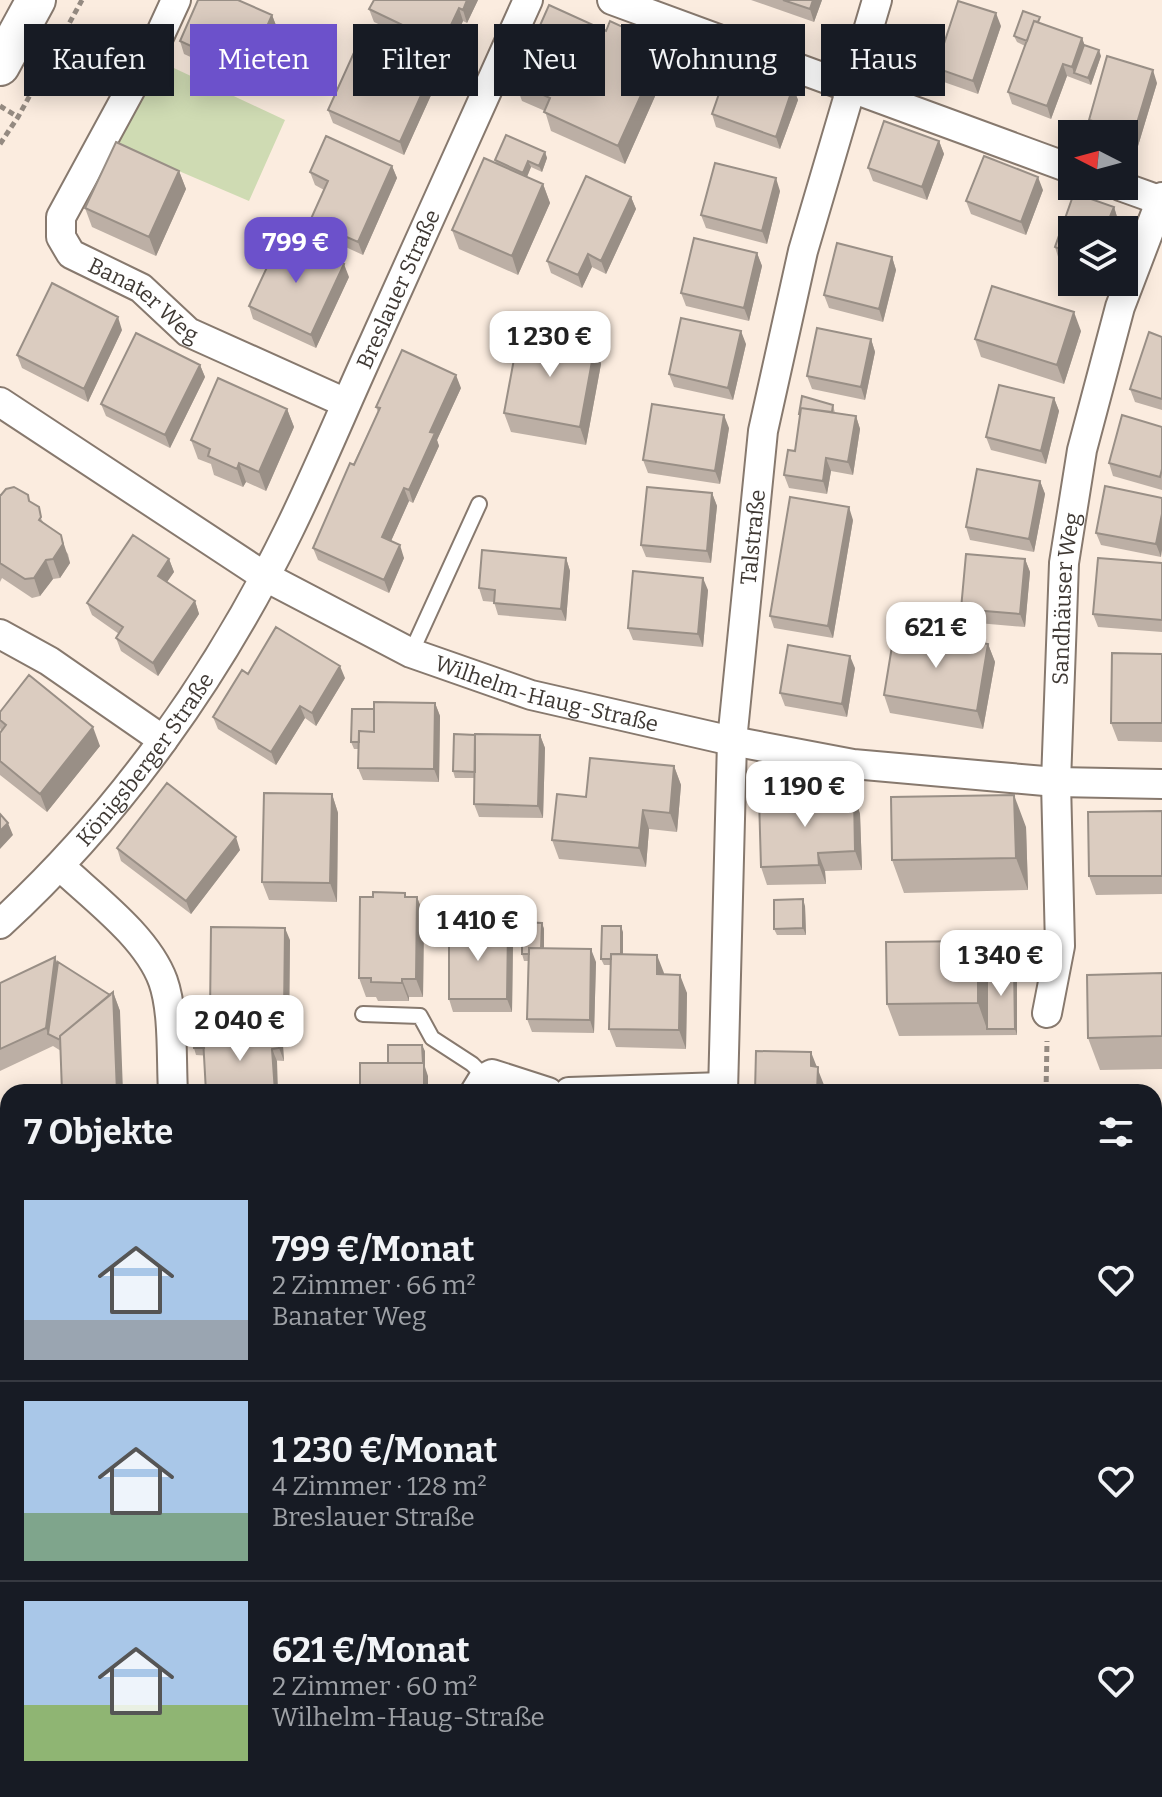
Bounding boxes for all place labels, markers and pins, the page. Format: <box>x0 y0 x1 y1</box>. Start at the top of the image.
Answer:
pin: 799 € <box>240 217 352 285</box>
pin: 1 230 € <box>476 311 624 379</box>
pin: 621 € <box>880 602 992 670</box>
pin: 1 190 € <box>731 761 879 829</box>
pin: 1 410 € <box>404 895 552 963</box>
pin: 1 340 € <box>927 930 1075 998</box>
pin: 2 040 € <box>166 995 314 1063</box>

